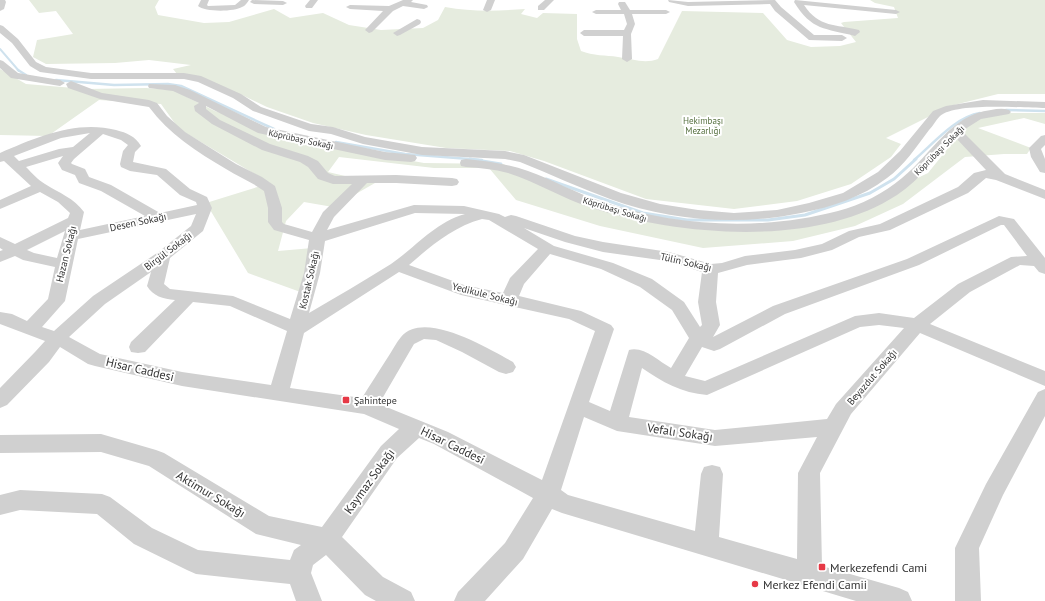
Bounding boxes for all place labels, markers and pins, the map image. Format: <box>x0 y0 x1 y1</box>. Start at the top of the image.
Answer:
place label: Şahintepe <box>354 394 397 407</box>
marker: Şahintepe <box>341 395 351 405</box>
place label: Merkezefendi Cami <box>830 560 927 575</box>
marker: Merkezefendi Cami <box>817 562 827 572</box>
place label: Merkez Efendi Camii <box>763 577 867 592</box>
marker: Merkez Efendi Camii <box>750 579 760 589</box>

